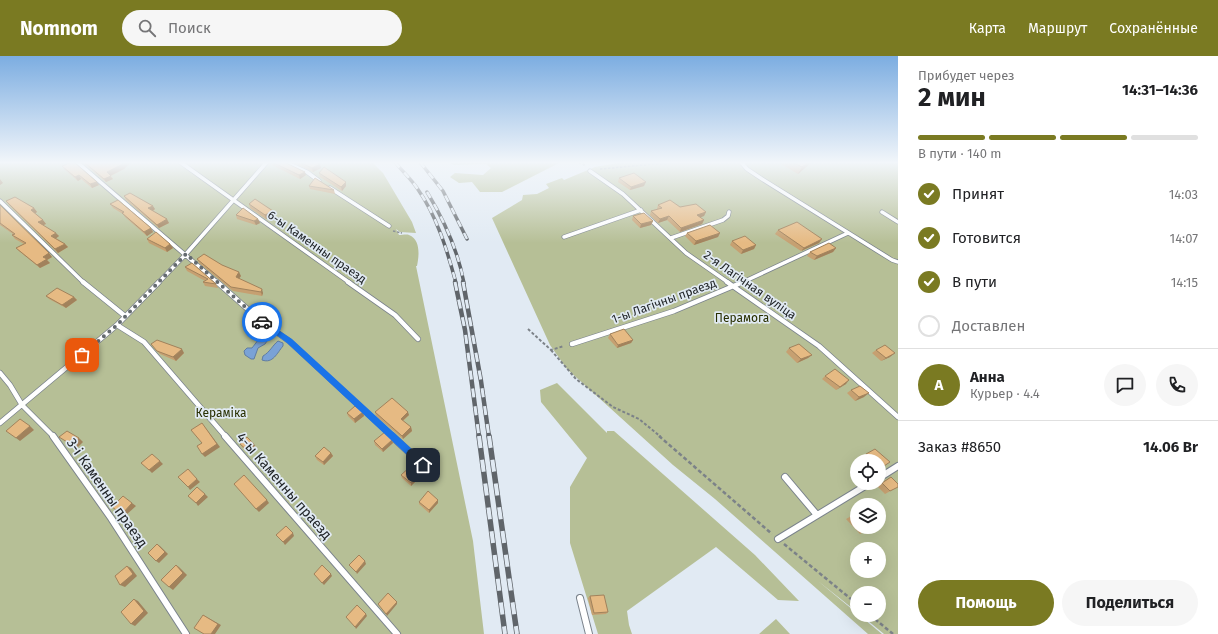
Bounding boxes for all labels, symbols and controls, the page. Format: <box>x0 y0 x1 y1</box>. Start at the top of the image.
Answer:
search box <box>122 10 402 46</box>
text: Nomnom <box>20 17 98 40</box>
icon: search <box>136 17 158 39</box>
text: Поиск <box>168 19 211 37</box>
text: Карта <box>969 20 1006 37</box>
text: Маршрут <box>1028 20 1087 37</box>
text: Сохранённые <box>1109 20 1198 37</box>
text: Прибудет через <box>918 68 1015 83</box>
text: 14:31–14:36 <box>1122 81 1198 99</box>
text: 2 мин <box>918 82 986 113</box>
text: В пути · 140 m <box>918 146 1001 161</box>
icon: check <box>918 183 940 205</box>
text: Принят <box>952 185 1004 203</box>
text: 14:03 <box>1169 187 1198 202</box>
street label: 6-ы Каменны праезд <box>265 208 369 286</box>
icon: check <box>918 227 940 249</box>
text: Готовится <box>952 229 1021 247</box>
text: 14:07 <box>1170 231 1198 246</box>
street label: 2-я Лагічная вуліца <box>701 248 799 322</box>
icon: check <box>918 271 940 293</box>
text: В пути <box>952 273 997 291</box>
street label: 1-ы Лагічны праезд <box>610 275 718 326</box>
text: 14:15 <box>1171 275 1198 290</box>
courier <box>242 302 282 342</box>
icon: car <box>251 311 273 333</box>
park label: Перамога <box>715 311 769 325</box>
text: Доставлен <box>952 317 1025 335</box>
pin <box>65 338 99 372</box>
icon: bag <box>71 344 93 366</box>
button: chat <box>1104 364 1146 406</box>
button: phone <box>1156 364 1198 406</box>
text: Анна <box>970 368 1005 386</box>
text: А <box>935 376 943 394</box>
text: Курьер · 4.4 <box>970 386 1040 401</box>
park label: Кераміка <box>196 406 247 420</box>
street label: 4-ы Каменны праезд <box>233 429 335 543</box>
street label: 3-і Каменны праезд <box>63 435 151 551</box>
text: Заказ #8650 <box>918 438 1001 456</box>
text: 14.06 Br <box>1143 438 1198 456</box>
pin <box>406 448 440 482</box>
icon: home <box>412 454 434 476</box>
map controls <box>850 454 886 622</box>
button: locate <box>850 454 886 490</box>
button: layers <box>850 498 886 534</box>
button: + <box>850 542 886 578</box>
button: Помощь <box>918 580 1054 626</box>
button: Поделиться <box>1062 580 1198 626</box>
button: − <box>850 586 886 622</box>

